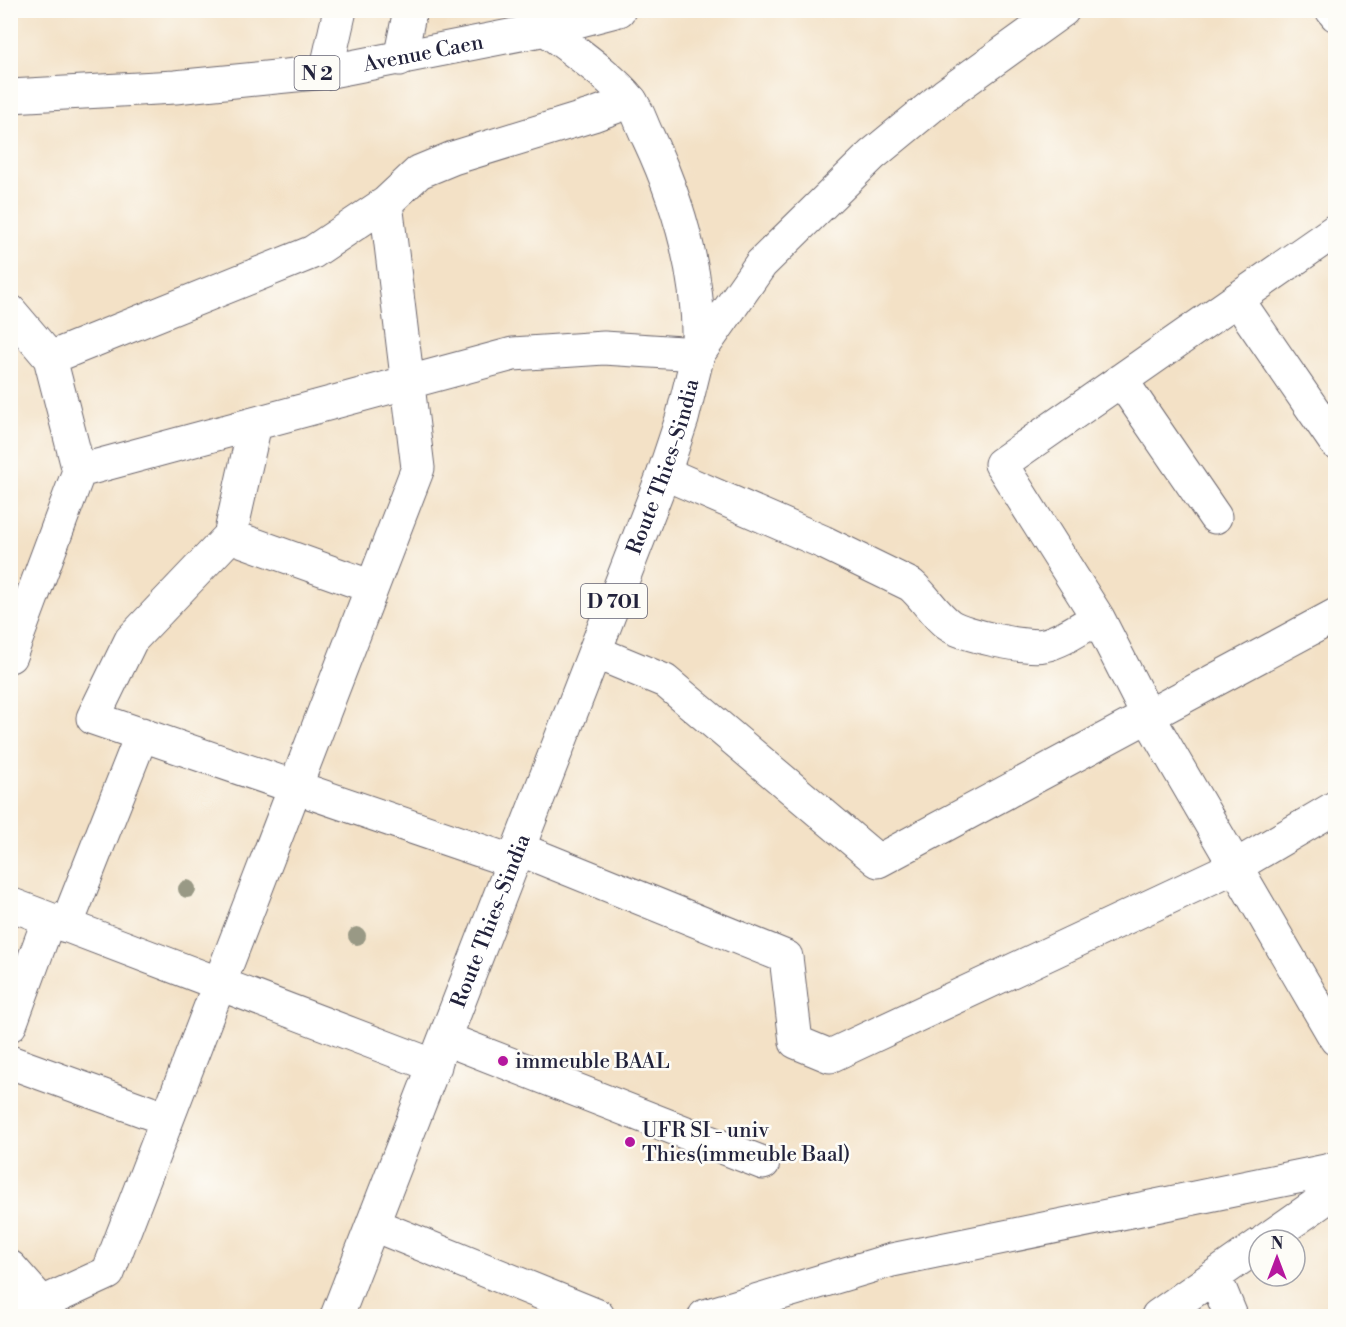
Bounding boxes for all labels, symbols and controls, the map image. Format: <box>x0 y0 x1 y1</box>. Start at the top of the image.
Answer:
street label: Avenue Caen <box>360 29 486 79</box>
road number: N 2 <box>294 56 340 90</box>
street label: Route Thies-Sindia <box>622 376 705 558</box>
road number: D 701 <box>581 584 647 618</box>
street label: Route Thies-Sindia <box>446 830 537 1011</box>
place label: immeuble BAAL <box>515 1049 670 1075</box>
marker: immeuble BAAL <box>496 1054 510 1068</box>
place label: UFR SI - univ Thies(immeuble Baal) <box>642 1118 850 1168</box>
marker: UFR SI - univ Thies(immeuble Baal) <box>623 1135 637 1149</box>
north arrow <box>1247 1228 1307 1288</box>
text: N <box>1271 1234 1284 1254</box>

